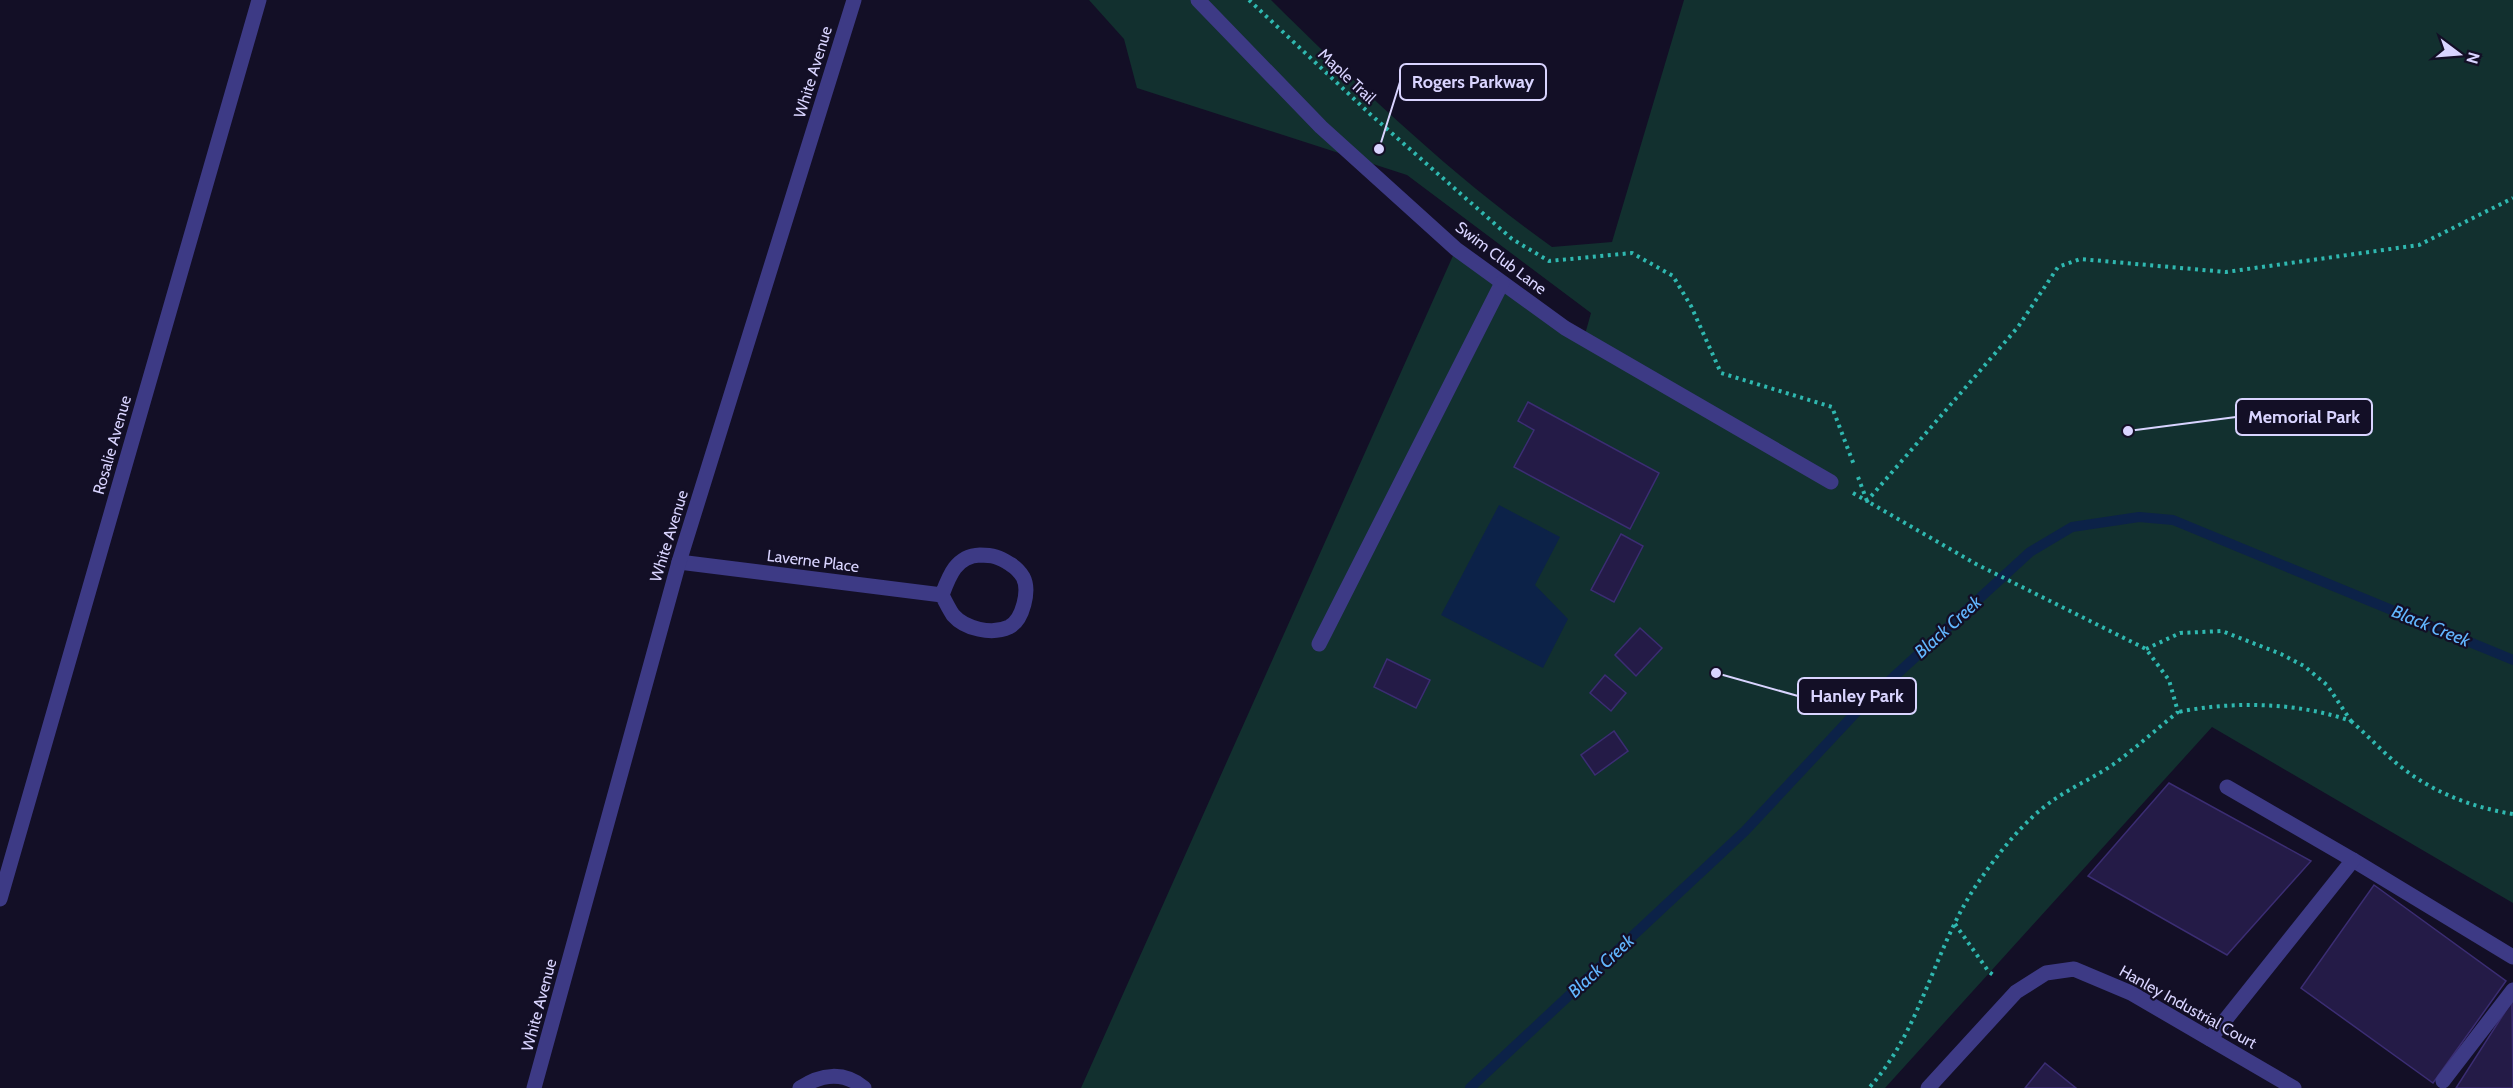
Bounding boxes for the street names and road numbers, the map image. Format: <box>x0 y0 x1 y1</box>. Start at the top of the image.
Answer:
street label: White Avenue <box>790 24 836 120</box>
street label: Maple Trail <box>1314 45 1380 108</box>
street label: Swim Club Lane <box>1452 218 1550 298</box>
street label: Rosalie Avenue <box>89 393 135 497</box>
street label: White Avenue <box>646 488 692 584</box>
street label: Laverne Place <box>766 546 860 576</box>
street label: White Avenue <box>518 957 560 1053</box>
street label: Hanley Industrial Court <box>2116 961 2261 1053</box>

